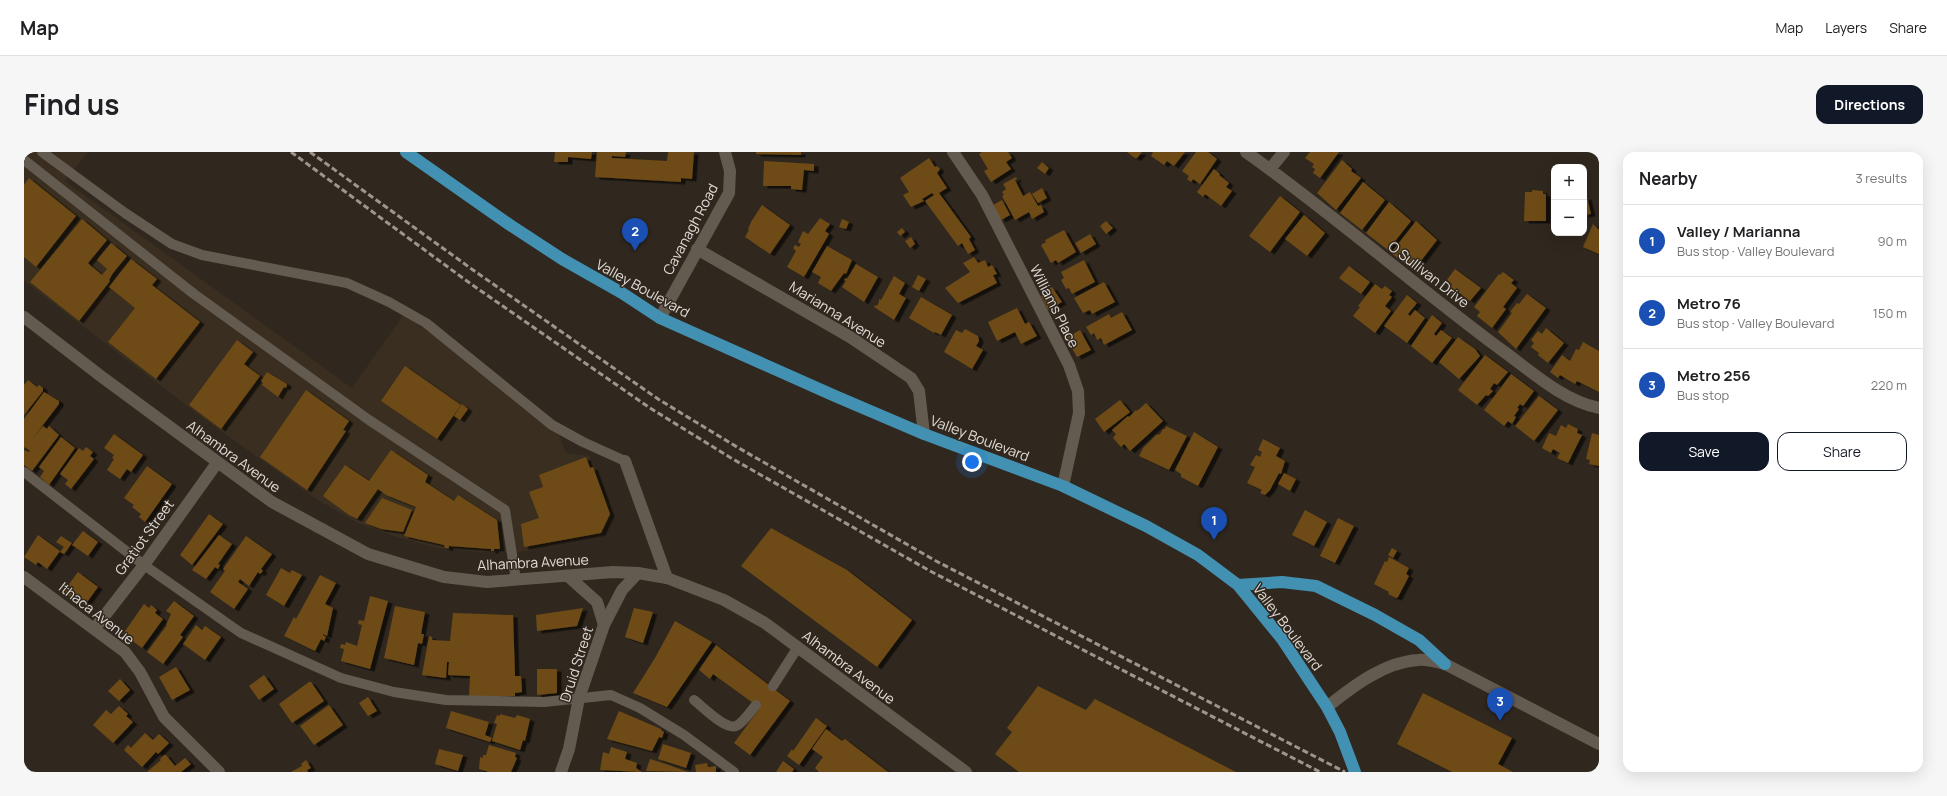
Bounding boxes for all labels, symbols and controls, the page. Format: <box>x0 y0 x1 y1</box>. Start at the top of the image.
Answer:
text: Map <box>20 15 59 41</box>
text: Map <box>1775 18 1803 37</box>
text: Layers <box>1825 18 1867 37</box>
text: Share <box>1889 18 1927 37</box>
text: Find us <box>24 85 119 123</box>
button: Directions <box>1816 85 1923 124</box>
map controls <box>1551 164 1587 236</box>
button: + <box>1551 164 1587 200</box>
text: Nearby <box>1639 167 1697 190</box>
text: 3 results <box>1855 169 1907 187</box>
street label: Cavanagh Road <box>658 180 722 278</box>
button: − <box>1551 200 1587 236</box>
pin: 2 <box>622 218 648 251</box>
text: Valley / Marianna <box>1677 221 1800 242</box>
text: 1 <box>1649 232 1655 250</box>
text: 90 m <box>1877 232 1907 250</box>
street label: O Sullivan Drive <box>1385 236 1473 312</box>
text: Bus stop · Valley Boulevard <box>1677 242 1834 260</box>
street label: Valley Boulevard <box>593 254 693 322</box>
street label: Williams Place <box>1026 261 1084 351</box>
street label: Marianna Avenue <box>786 277 890 351</box>
text: Metro 76 <box>1677 293 1741 314</box>
text: 2 <box>1648 304 1656 322</box>
text: 150 m <box>1873 304 1907 322</box>
text: Bus stop · Valley Boulevard <box>1677 314 1834 332</box>
text: Metro 256 <box>1677 365 1751 386</box>
text: 3 <box>1648 376 1656 394</box>
text: 220 m <box>1871 376 1907 394</box>
text: Bus stop <box>1677 386 1729 404</box>
street label: Valley Boulevard <box>928 410 1032 466</box>
street label: Alhambra Avenue <box>183 415 285 497</box>
button: Save <box>1639 432 1769 471</box>
button: Share <box>1777 432 1907 471</box>
your location <box>962 452 982 472</box>
street label: Gratiot Street <box>110 495 178 579</box>
pin: 1 <box>1201 507 1227 540</box>
street label: Alhambra Avenue <box>477 550 589 574</box>
street label: Ithaca Avenue <box>55 577 139 649</box>
street label: Valley Boulevard <box>1249 580 1327 674</box>
street label: Druid Street <box>555 623 597 704</box>
street label: Alhambra Avenue <box>799 626 899 708</box>
pin: 3 <box>1487 688 1513 721</box>

